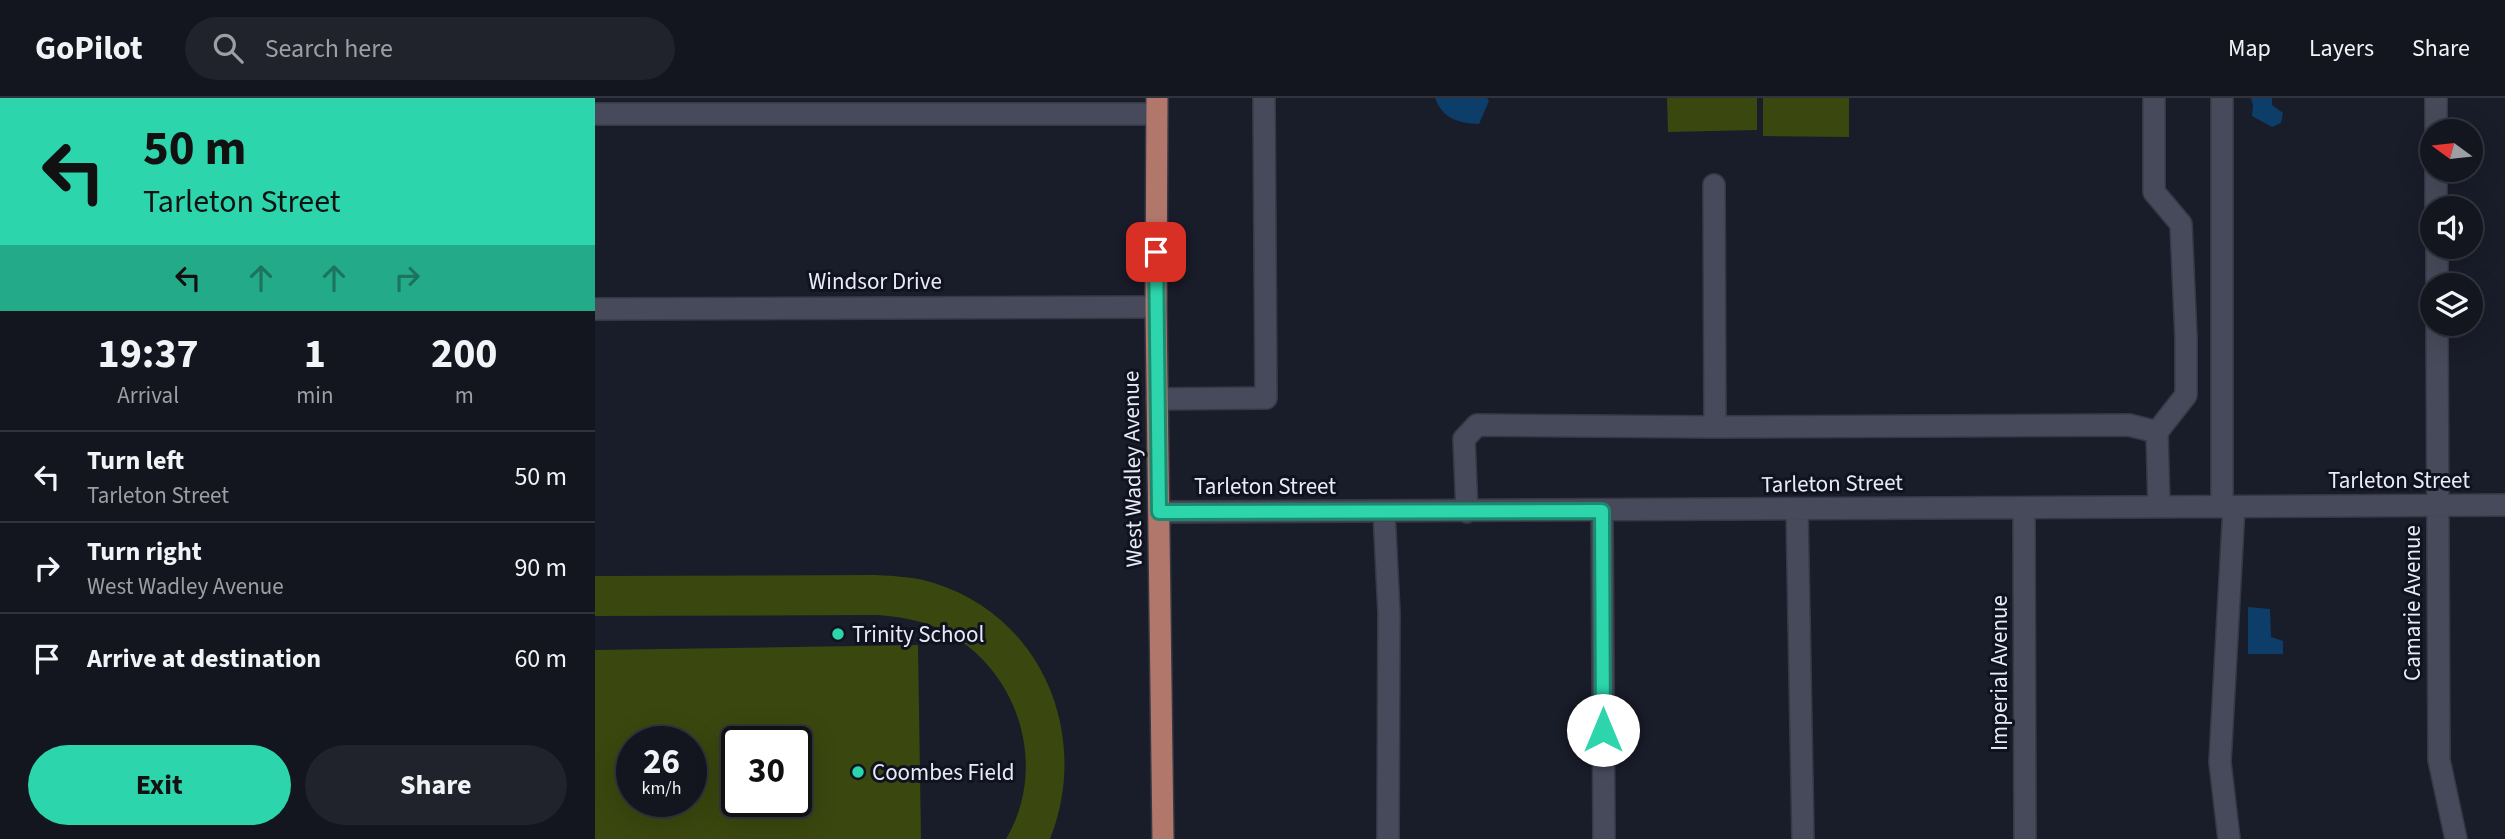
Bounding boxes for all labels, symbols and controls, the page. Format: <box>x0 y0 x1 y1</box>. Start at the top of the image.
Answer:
search box <box>185 17 675 80</box>
text: GoPilot <box>35 25 143 72</box>
icon: search <box>209 29 247 67</box>
text: Search here <box>265 30 393 67</box>
text: Map <box>2228 31 2271 66</box>
text: Layers <box>2309 31 2374 66</box>
text: Share <box>2412 31 2470 66</box>
text: 50 m <box>143 114 247 184</box>
north arrow <box>2420 119 2483 182</box>
map controls <box>2420 119 2483 336</box>
icon: left <box>28 126 119 217</box>
text: Tarleton Street <box>143 179 341 225</box>
button: sound <box>2420 196 2483 259</box>
pin <box>1126 222 1186 282</box>
icon: arrive <box>1137 233 1175 271</box>
icon: left <box>169 259 207 297</box>
icon: ahead <box>242 259 280 297</box>
icon: ahead <box>315 259 353 297</box>
icon: right <box>388 259 426 297</box>
street label: Windsor Drive <box>808 265 942 298</box>
button: layers <box>2420 273 2483 336</box>
text: 19:37 <box>97 324 199 384</box>
text: 1 <box>304 324 326 384</box>
text: 200 <box>431 324 498 384</box>
street label: West Wadley Avenue <box>1114 370 1151 568</box>
text: Arrival <box>117 379 179 412</box>
text: min <box>296 379 334 412</box>
text: m <box>455 379 474 412</box>
text: Turn left <box>87 442 184 479</box>
icon: left <box>28 458 66 496</box>
text: 50 m <box>514 458 567 495</box>
street label: Tarleton Street <box>2328 464 2470 497</box>
street label: Tarleton Street <box>1761 466 1904 501</box>
street label: Tarleton Street <box>1194 470 1336 503</box>
text: Tarleton Street <box>87 479 229 512</box>
street label: Camarie Avenue <box>2396 525 2429 681</box>
text: Turn right <box>87 533 202 570</box>
icon: right <box>28 549 66 587</box>
text: 90 m <box>514 549 567 586</box>
text: West Wadley Avenue <box>87 570 284 603</box>
street label: Imperial Avenue <box>1983 595 2016 751</box>
place label: Trinity School <box>852 618 984 651</box>
marker: Trinity School <box>830 626 846 642</box>
icon: arrive <box>28 640 66 678</box>
text: Arrive at destination <box>87 640 321 677</box>
text: 60 m <box>514 640 567 677</box>
position arrow <box>1566 693 1640 767</box>
speed limit sign: 30 <box>721 726 812 817</box>
text: 26 <box>643 737 680 787</box>
button: Exit <box>28 745 291 825</box>
button: Share <box>305 745 567 825</box>
place label: Coombes Field <box>872 756 1015 789</box>
marker: Coombes Field <box>850 764 866 780</box>
text: km/h <box>642 776 681 801</box>

